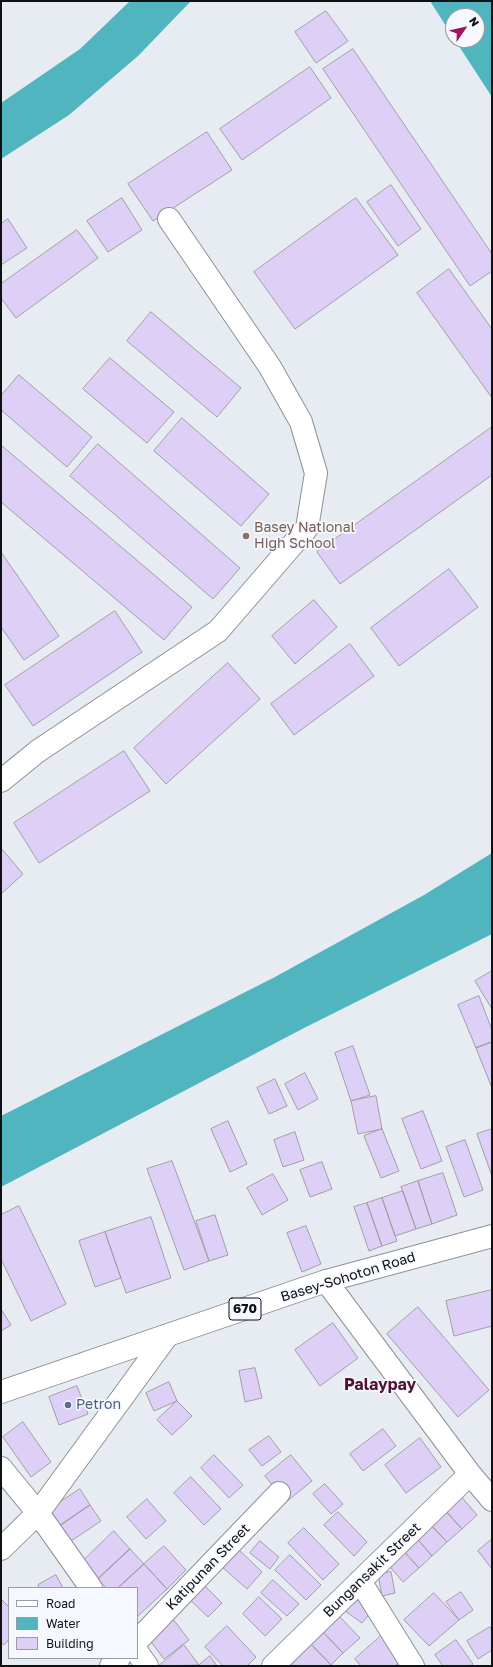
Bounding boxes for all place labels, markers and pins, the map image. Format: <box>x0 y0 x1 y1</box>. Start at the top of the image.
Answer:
place label: Basey National High School <box>254 520 355 552</box>
marker: Basey National High School <box>241 531 251 541</box>
place label: Petron <box>76 1397 121 1413</box>
marker: Petron <box>63 1400 73 1410</box>

